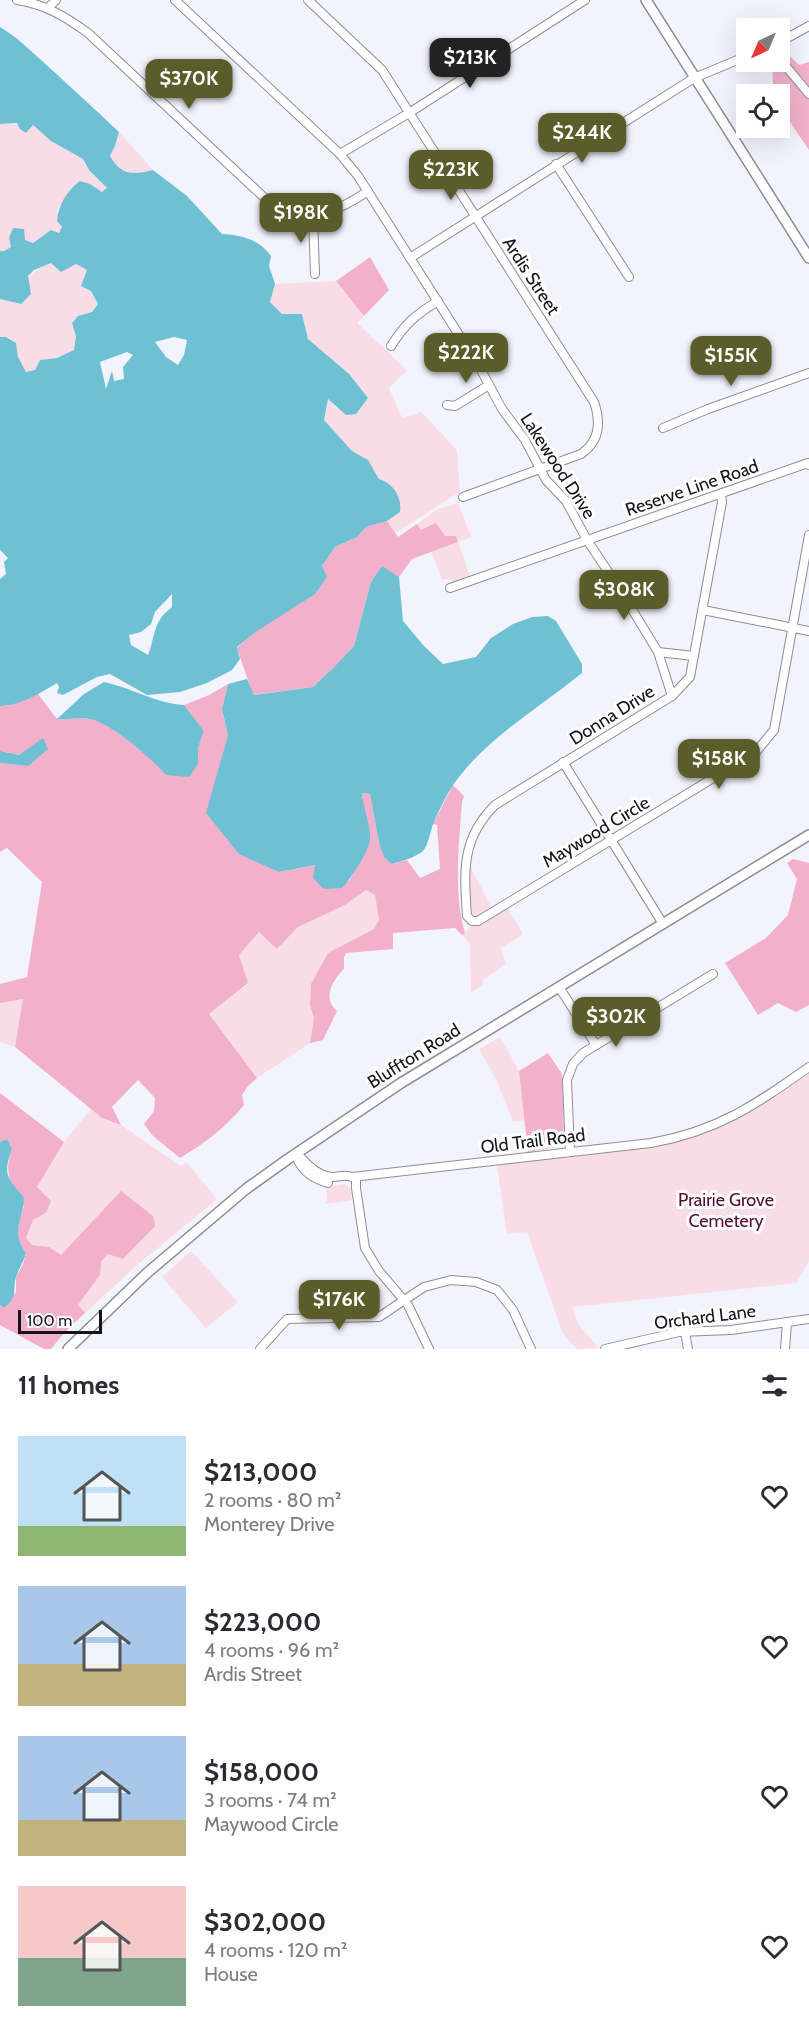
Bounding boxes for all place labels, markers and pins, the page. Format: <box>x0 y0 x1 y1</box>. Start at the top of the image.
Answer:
pin: $213K <box>428 38 512 89</box>
pin: $370K <box>147 59 231 110</box>
pin: $244K <box>540 113 624 164</box>
pin: $223K <box>409 150 493 201</box>
pin: $198K <box>259 193 343 244</box>
pin: $222K <box>424 333 508 384</box>
pin: $155K <box>689 336 773 387</box>
pin: $308K <box>582 570 666 621</box>
pin: $158K <box>677 739 761 790</box>
pin: $302K <box>574 997 658 1048</box>
pin: $176K <box>297 1280 381 1331</box>

